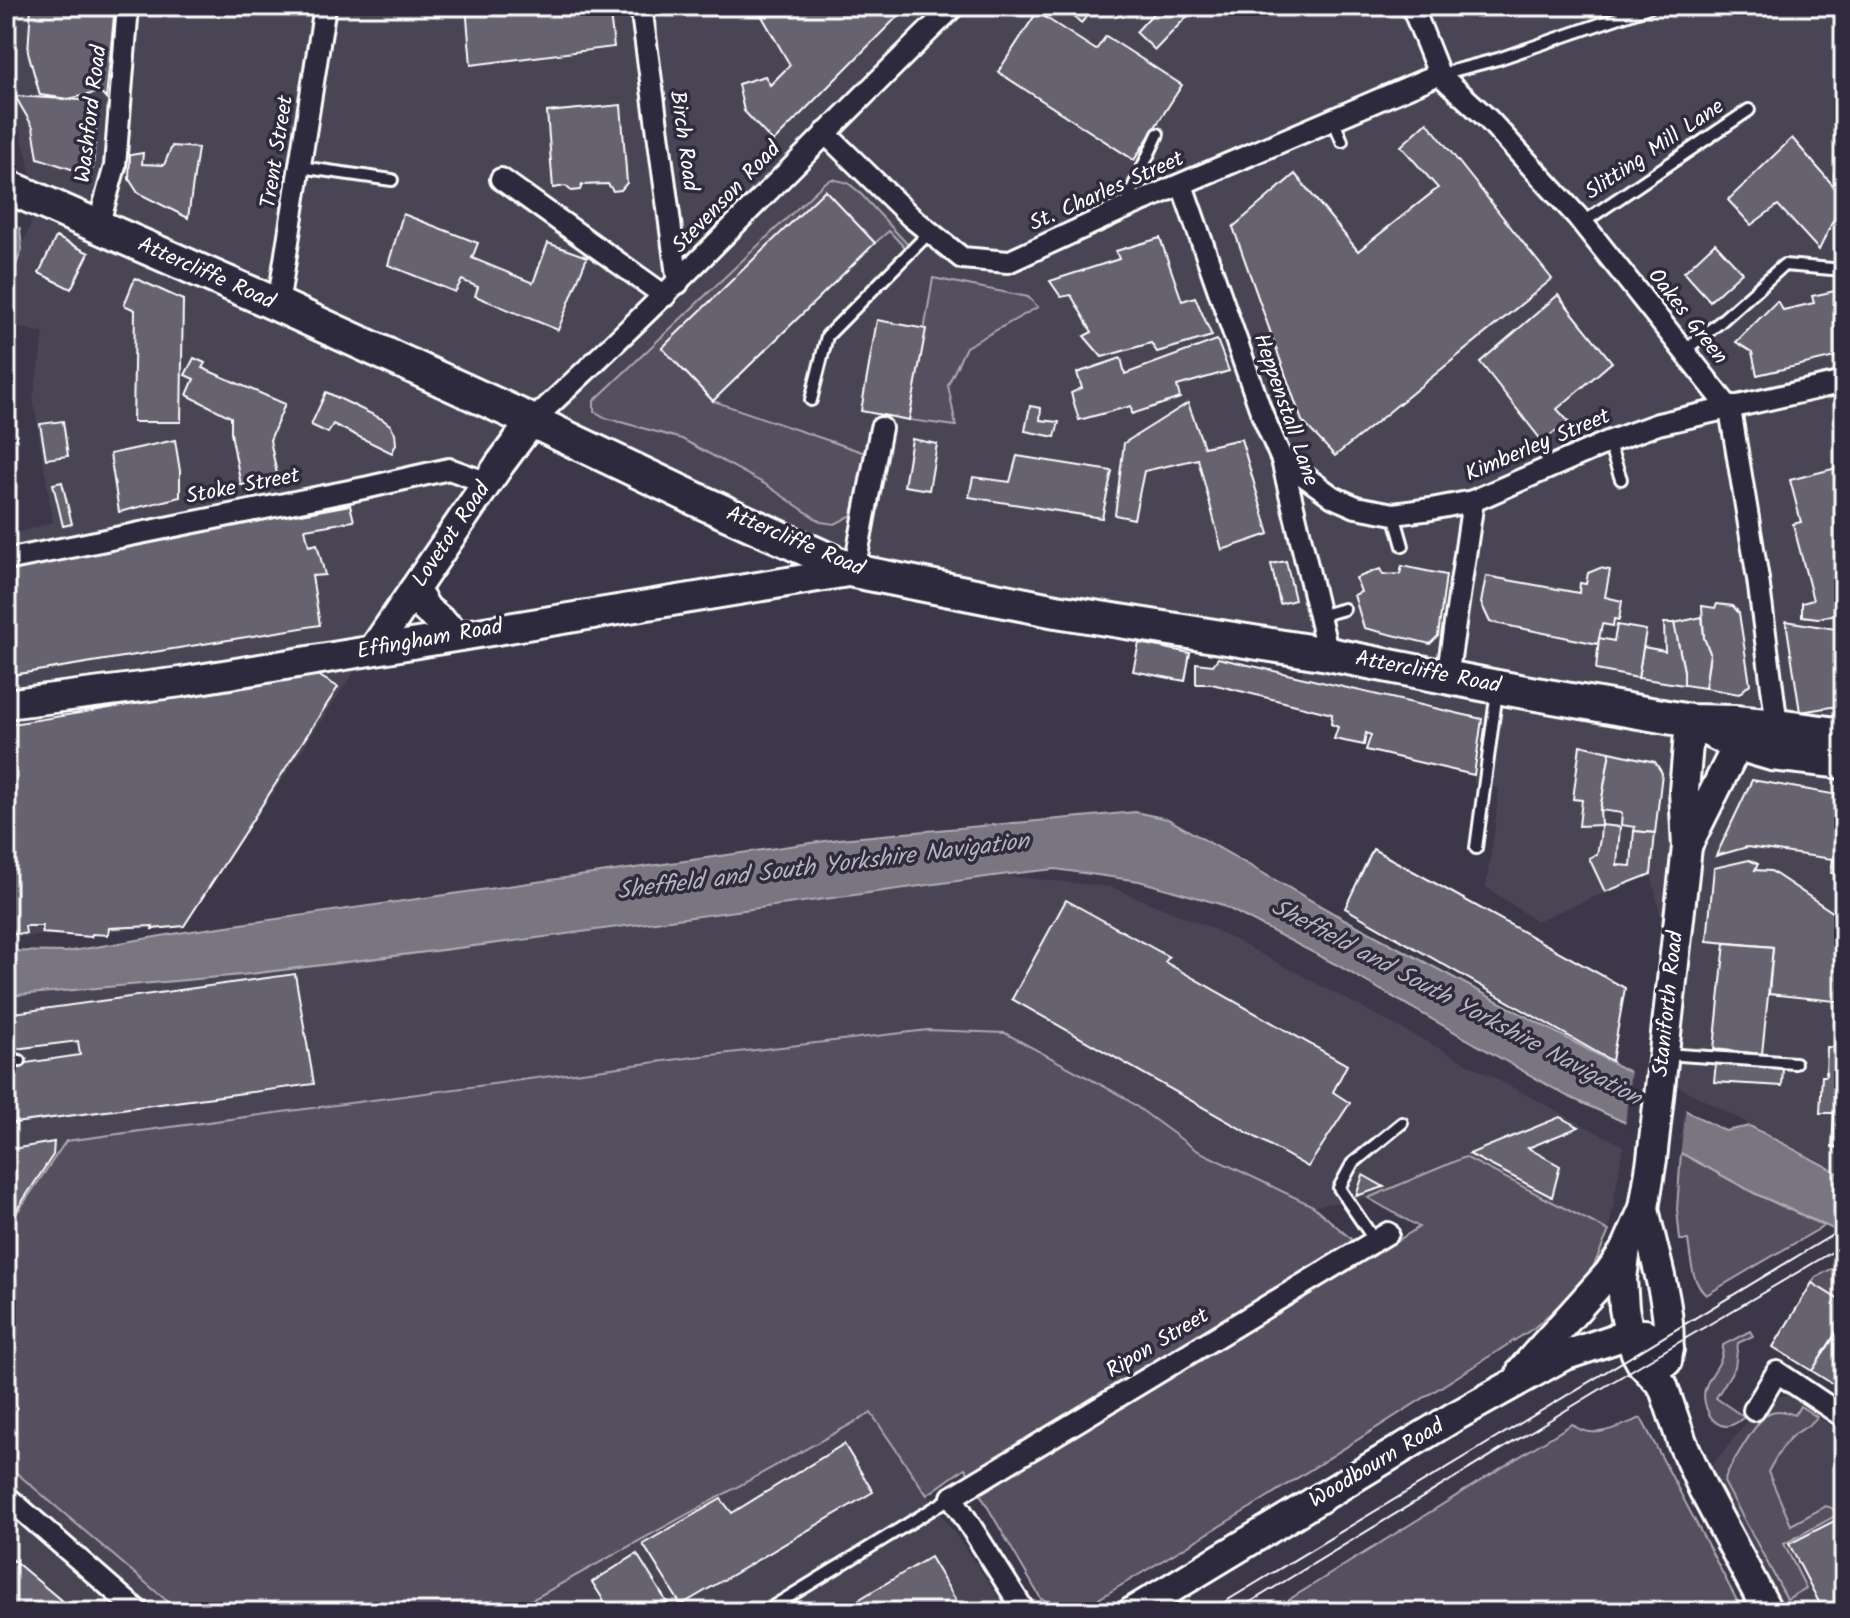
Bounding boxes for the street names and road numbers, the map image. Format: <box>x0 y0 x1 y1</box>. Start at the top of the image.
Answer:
street label: Washford Road <box>66 42 118 185</box>
street label: Birch Road <box>659 89 708 194</box>
street label: Slitting Mill Lane <box>1578 90 1732 210</box>
street label: Trent Street <box>252 93 304 211</box>
street label: Stevenson Road <box>664 133 791 262</box>
street label: St. Charles Street <box>1024 142 1190 242</box>
street label: Attercliffe Road <box>132 228 281 320</box>
street label: Oakes Green <box>1638 261 1736 373</box>
street label: Heppenstall Lane <box>1243 329 1327 491</box>
street label: Kimberley Street <box>1460 399 1616 492</box>
street label: Stoke Street <box>183 459 303 515</box>
street label: Lovetot Road <box>404 474 501 595</box>
street label: Attercliffe Road <box>720 497 871 587</box>
street label: Effingham Road <box>354 610 507 670</box>
street label: Attercliffe Road <box>1352 642 1505 704</box>
street label: Staniforth Road <box>1644 928 1694 1079</box>
street label: Ripon Street <box>1100 1299 1217 1389</box>
street label: Woodbourn Road <box>1303 1409 1452 1518</box>

